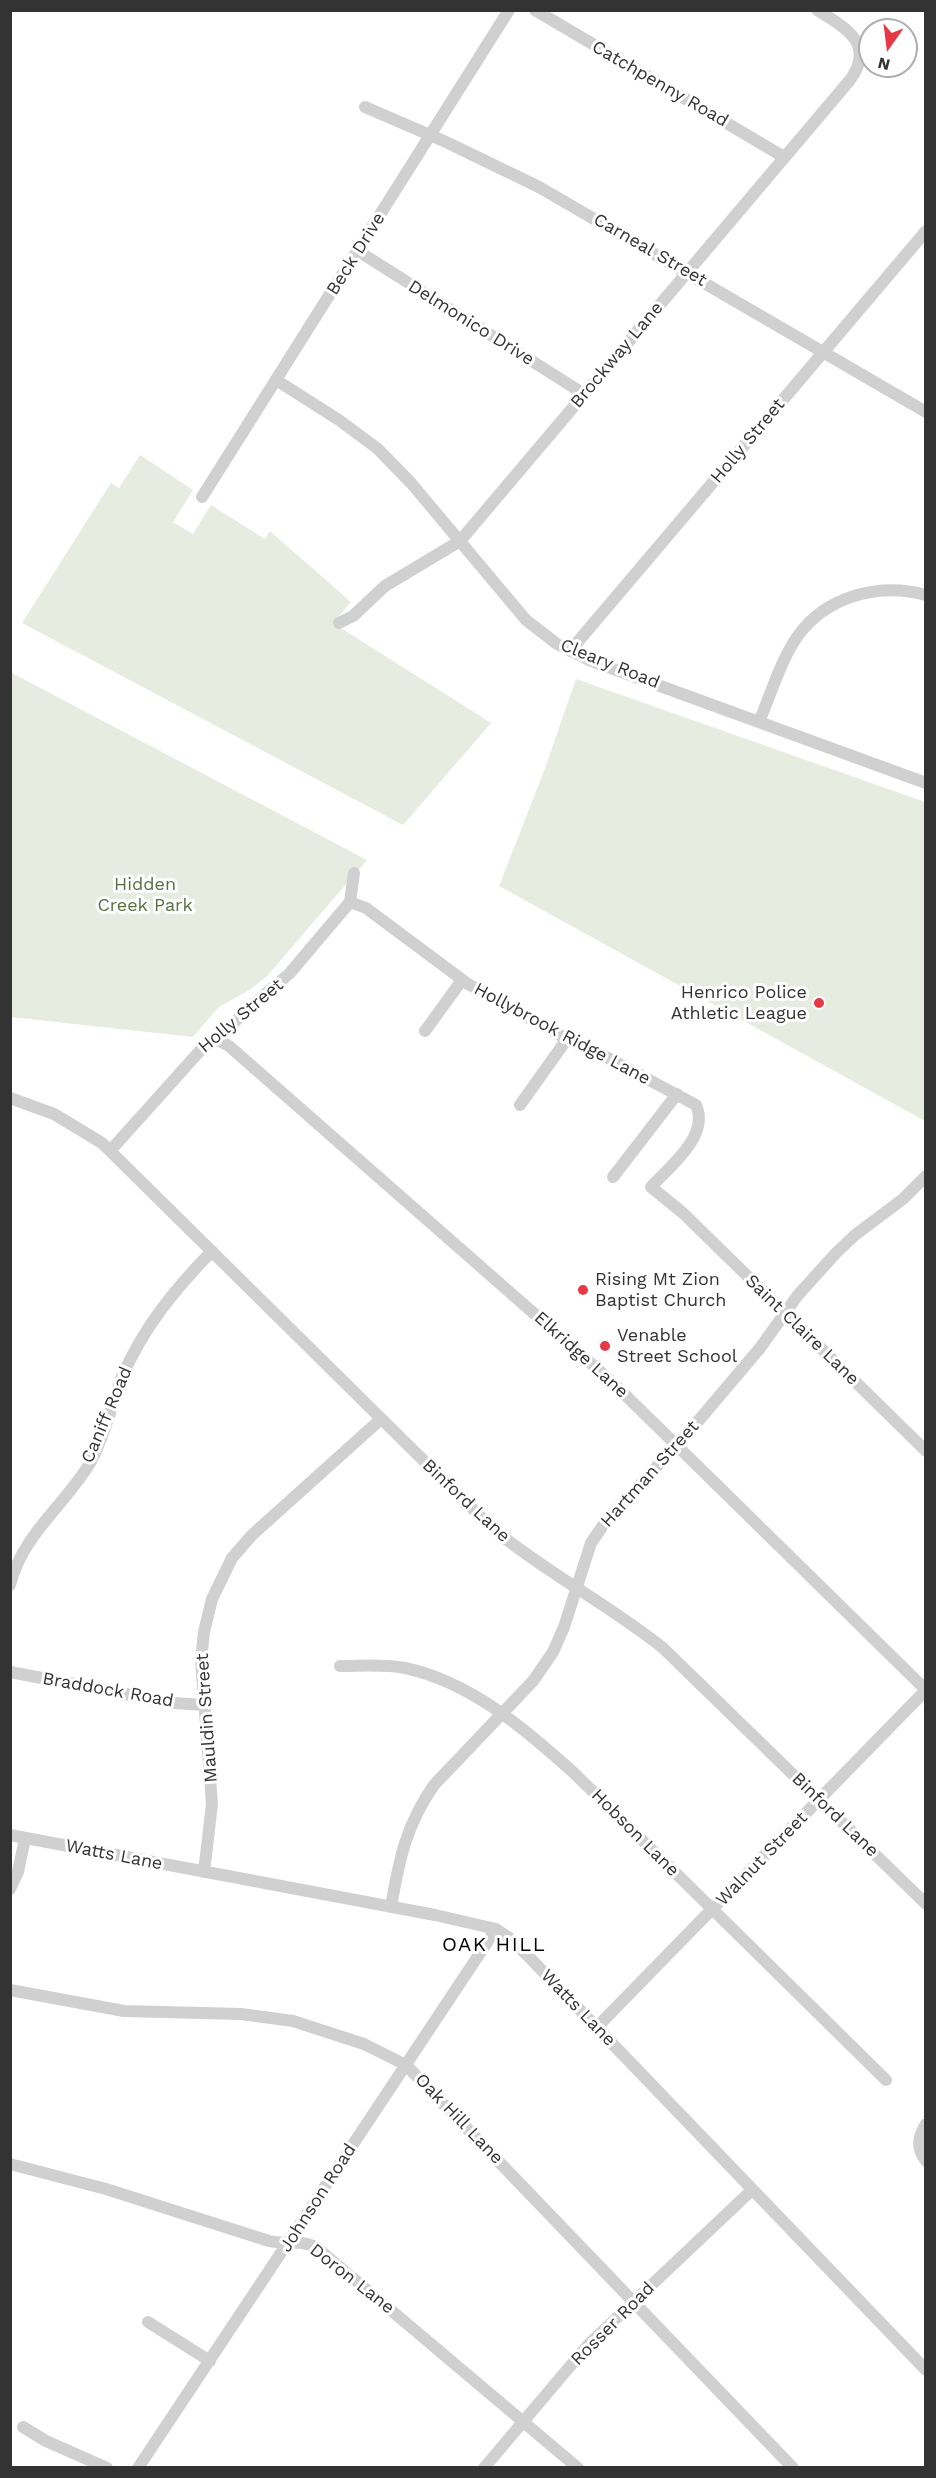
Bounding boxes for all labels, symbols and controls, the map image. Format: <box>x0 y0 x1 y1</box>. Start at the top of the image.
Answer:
north arrow <box>858 18 918 78</box>
street label: Catchpenny Road <box>588 36 732 132</box>
text: N <box>876 53 892 75</box>
street label: Beck Drive <box>322 209 390 299</box>
street label: Carneal Street <box>589 209 711 291</box>
street label: Delmonico Drive <box>404 276 538 370</box>
street label: Brockway Lane <box>566 297 668 413</box>
street label: Holly Street <box>706 394 790 488</box>
street label: Cleary Road <box>557 634 663 694</box>
park label: Hidden Creek Park <box>97 874 193 916</box>
street label: Holly Street <box>194 974 288 1058</box>
street label: Hollybrook Ridge Lane <box>470 978 654 1090</box>
place label: Henrico Police Athletic League <box>671 982 807 1024</box>
marker: Henrico Police Athletic League <box>812 996 826 1010</box>
place label: Rising Mt Zion Baptist Church <box>595 1269 726 1312</box>
street label: Saint Claire Lane <box>741 1270 863 1390</box>
marker: Rising Mt Zion Baptist Church <box>576 1283 590 1297</box>
street label: Elkridge Lane <box>529 1307 633 1403</box>
place label: Venable Street School <box>617 1325 737 1368</box>
marker: Venable Street School <box>598 1339 612 1353</box>
street label: Caniff Road <box>77 1364 137 1466</box>
street label: Hartman Street <box>596 1416 704 1532</box>
street label: Binford Lane <box>418 1455 514 1547</box>
street label: Mauldin Street <box>192 1653 222 1783</box>
street label: Braddock Road <box>41 1668 175 1712</box>
street label: Binford Lane <box>787 1768 883 1862</box>
street label: Hobson Lane <box>587 1785 683 1881</box>
street label: Walnut Street <box>712 1807 812 1911</box>
street label: Watts Lane <box>64 1835 164 1875</box>
district label: OAK HILL <box>442 1933 546 1957</box>
street label: Watts Lane <box>536 1965 620 2051</box>
street label: Oak Hill Lane <box>410 2069 508 2169</box>
street label: Johnson Road <box>275 2140 361 2256</box>
street label: Doron Lane <box>305 2239 399 2319</box>
street label: Rosser Road <box>567 2278 659 2370</box>

